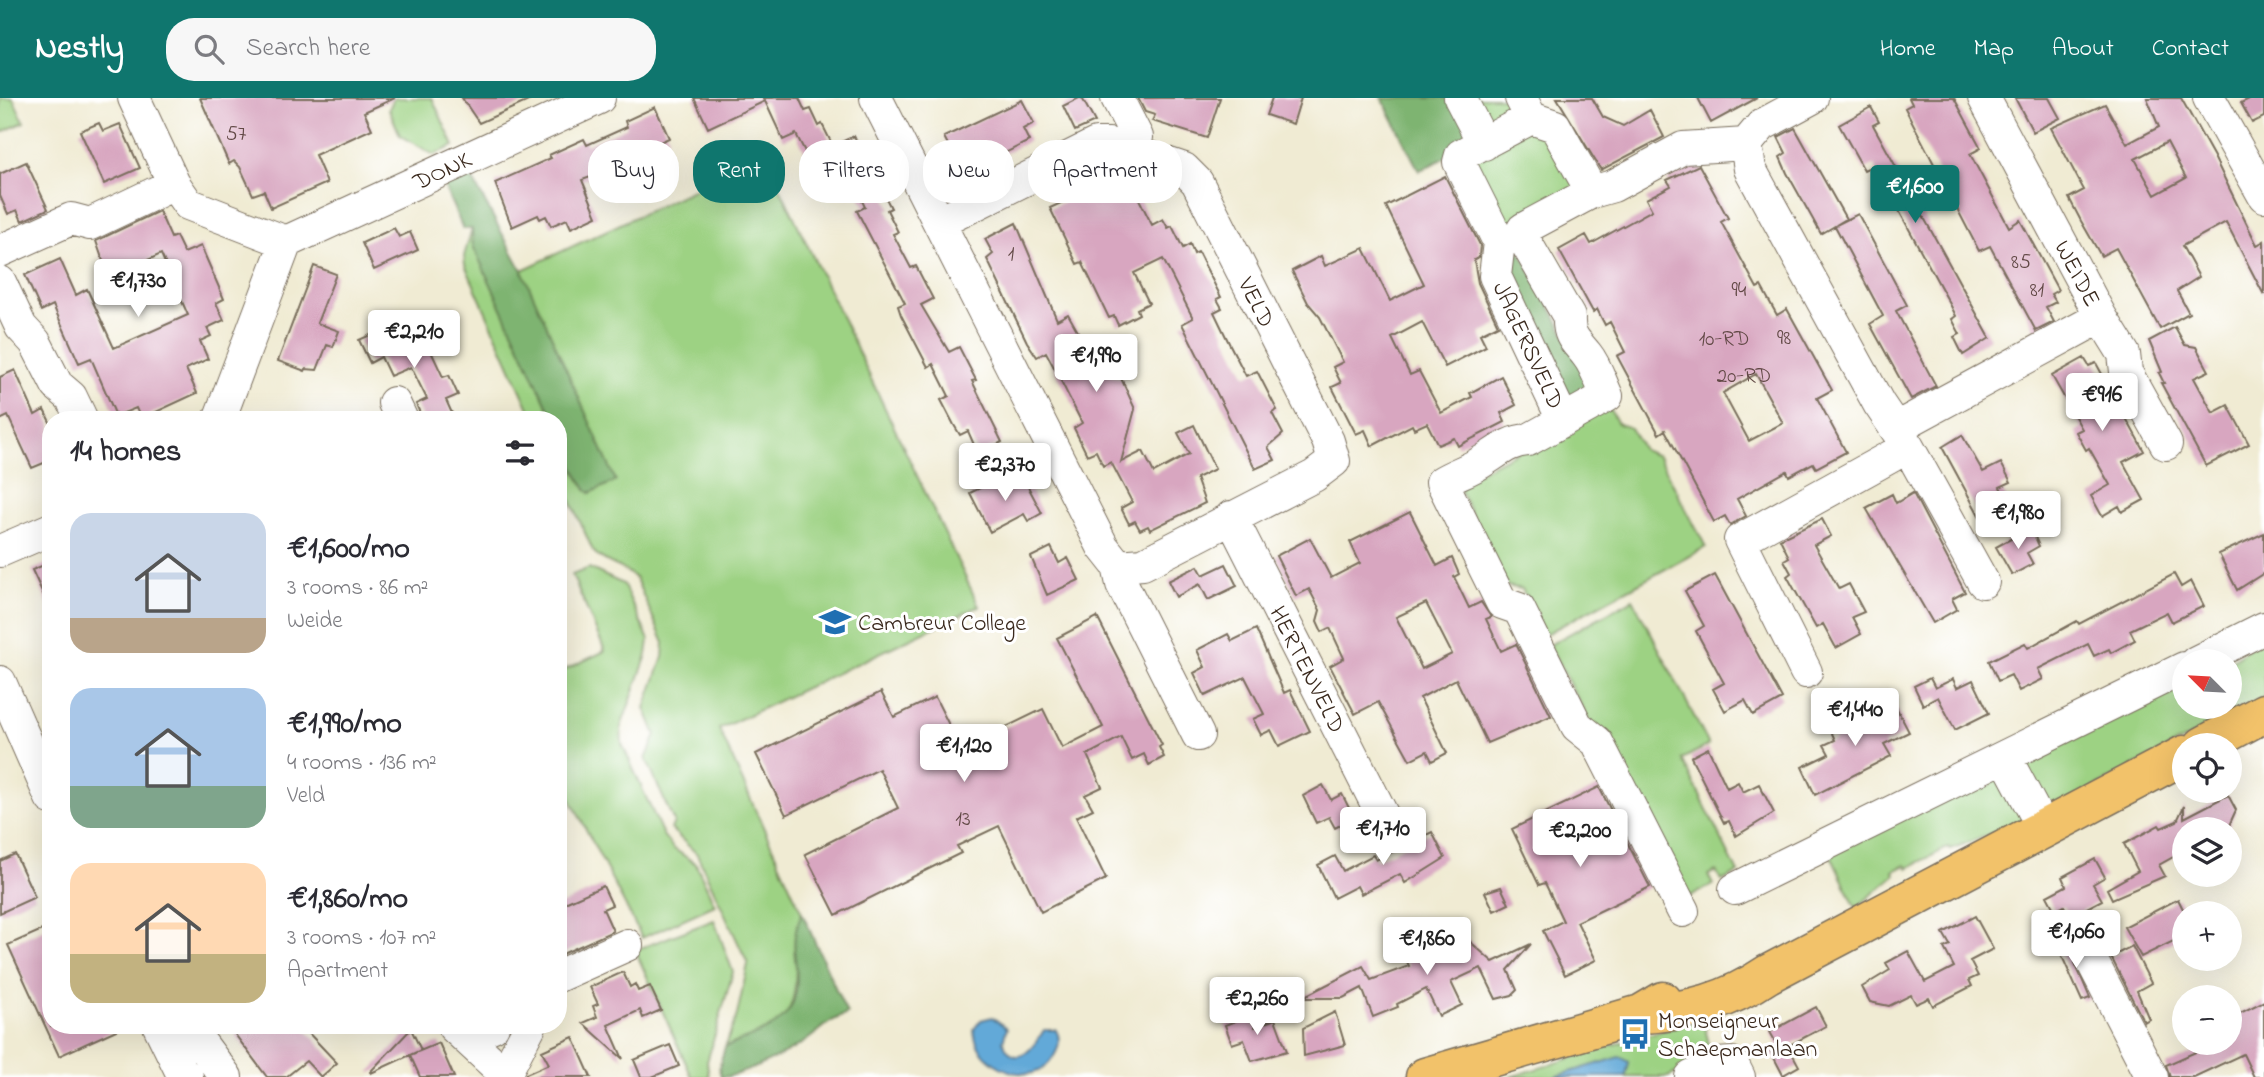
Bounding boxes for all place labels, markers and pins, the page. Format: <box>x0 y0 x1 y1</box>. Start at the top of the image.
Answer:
pin: €1,600 <box>1858 166 1972 225</box>
pin: €1,730 <box>81 260 195 319</box>
pin: €2,210 <box>357 310 471 370</box>
pin: €1,990 <box>1039 334 1153 394</box>
pin: €916 <box>2061 374 2143 433</box>
pin: €2,370 <box>948 444 1062 503</box>
pin: €1,980 <box>1961 491 2075 551</box>
school or university icon: Cambreur College <box>818 605 852 639</box>
place label: Cambreur College <box>858 607 1026 642</box>
pin: €1,440 <box>1798 688 1912 748</box>
pin: €1,120 <box>907 724 1021 784</box>
pin: €1,710 <box>1326 808 1440 867</box>
pin: €2,200 <box>1523 810 1637 869</box>
pin: €1,060 <box>2019 910 2133 970</box>
pin: €1,860 <box>1370 918 1484 977</box>
pin: €2,260 <box>1200 978 1314 1037</box>
place label: Monseigneur Schaepmanlaan <box>1658 1005 1817 1068</box>
bus stop icon: Monseigneur Schaepmanlaan <box>1618 1017 1652 1051</box>

